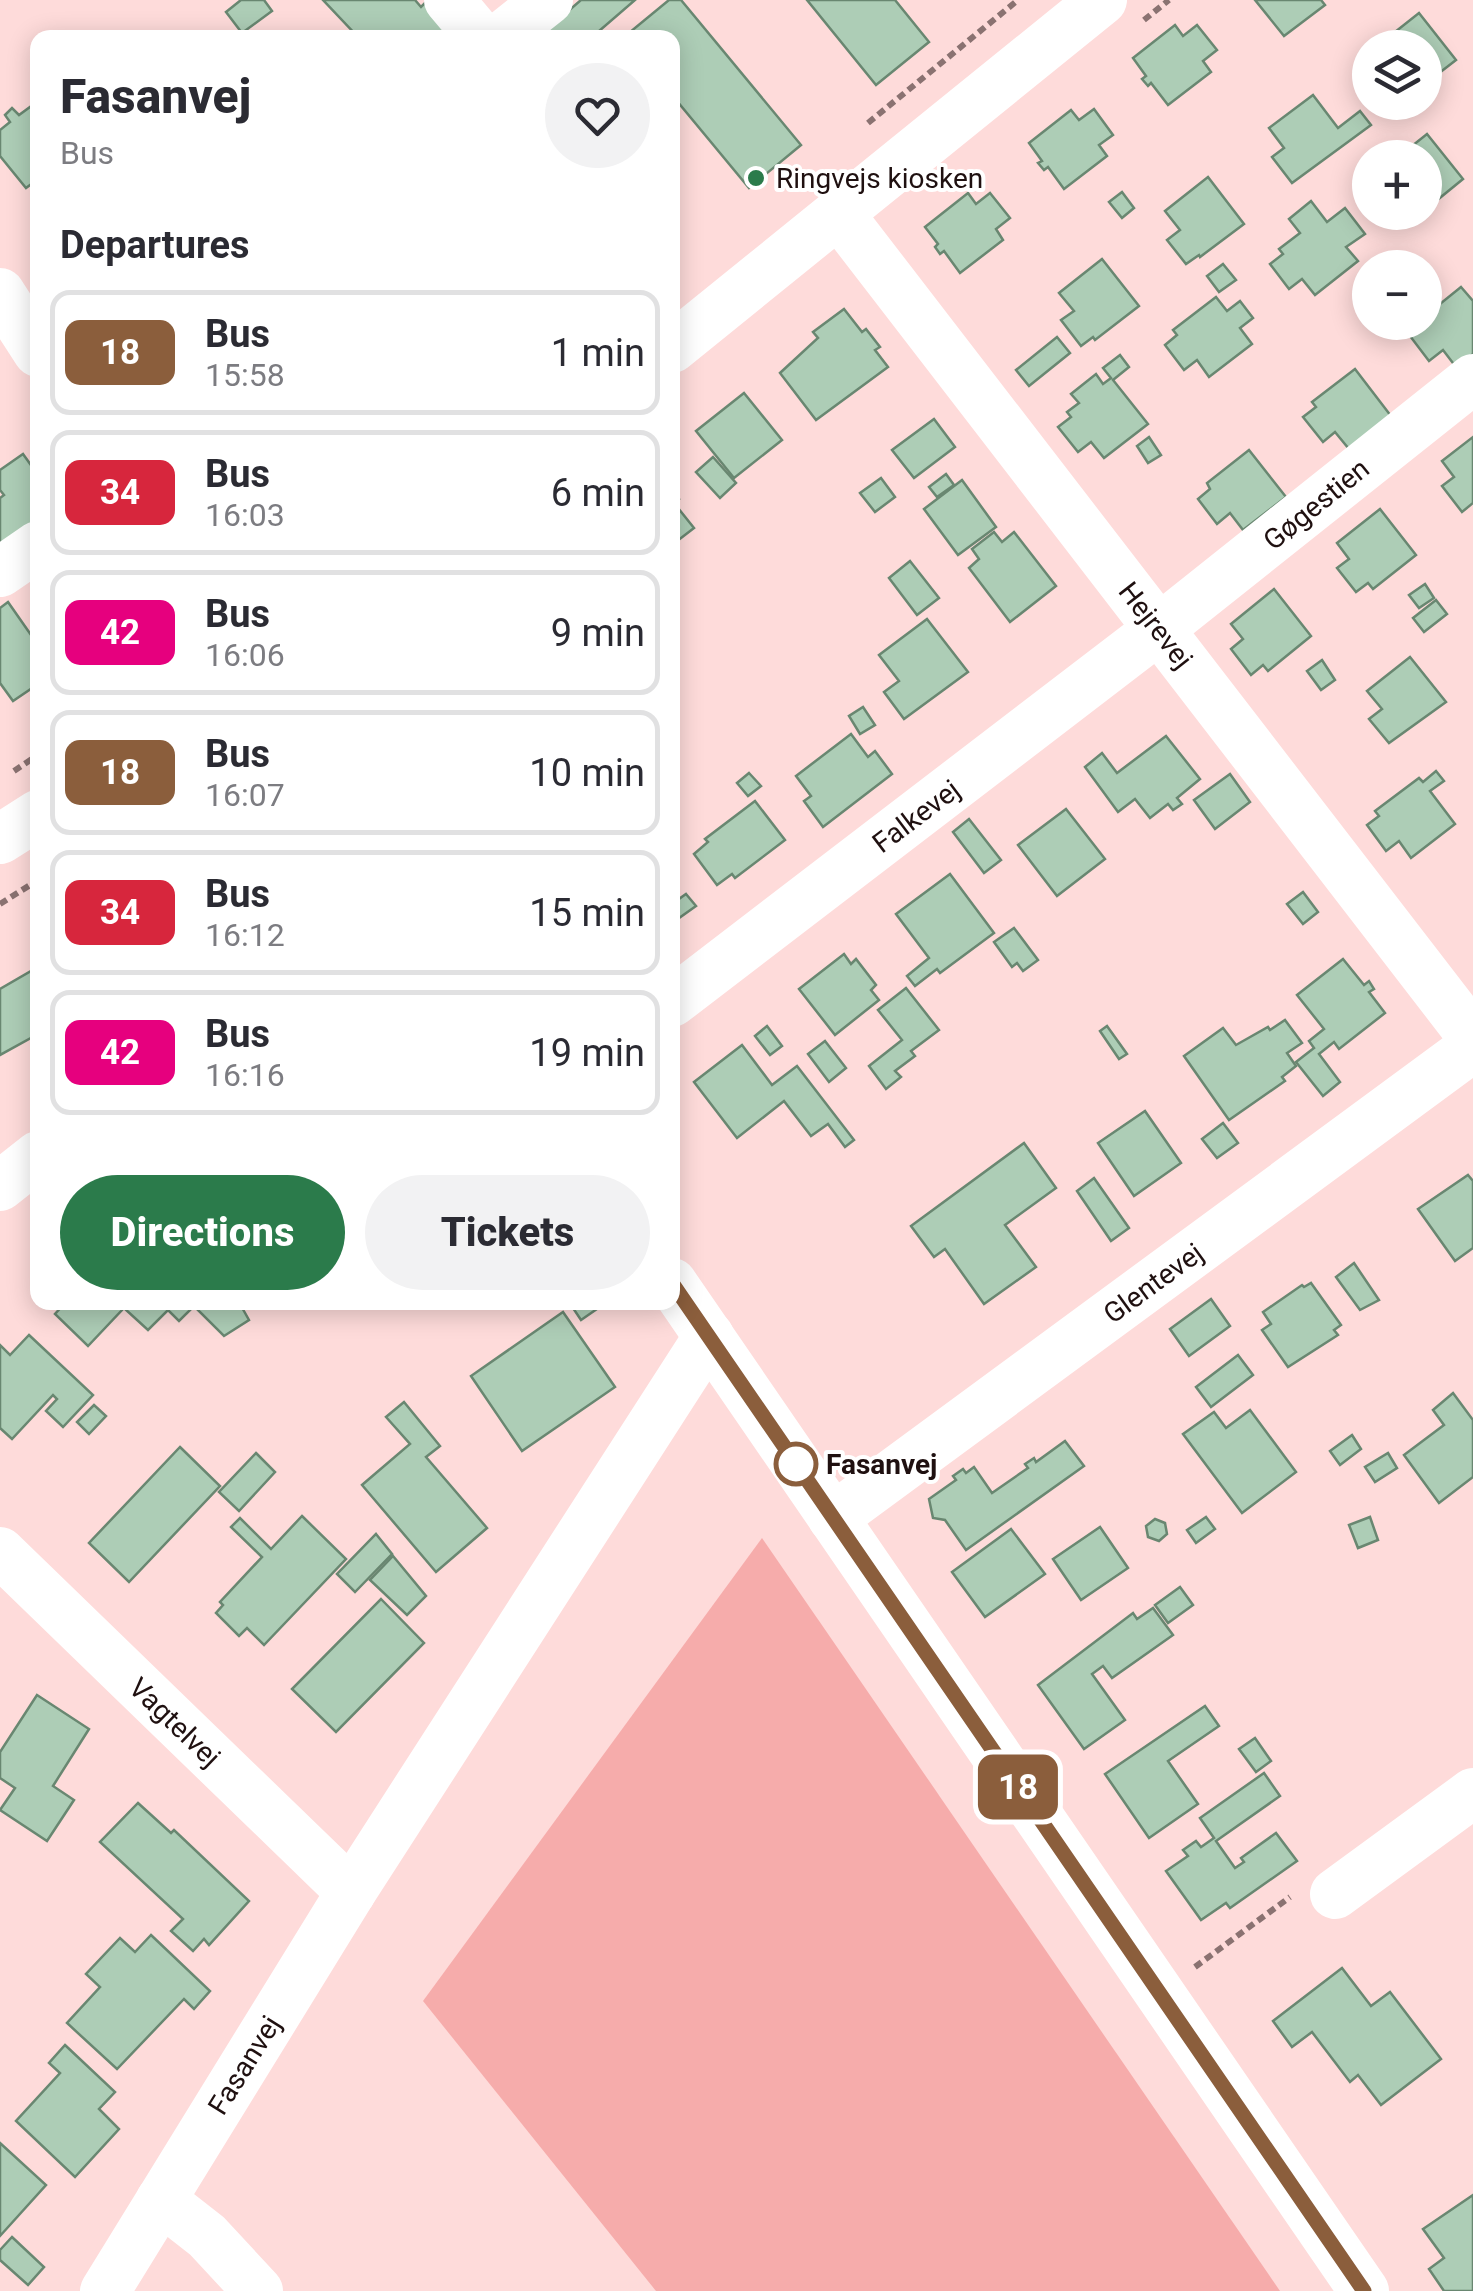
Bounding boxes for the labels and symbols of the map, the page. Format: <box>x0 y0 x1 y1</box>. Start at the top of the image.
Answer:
place label: Ringvejs kiosken <box>776 162 983 195</box>
marker: Ringvejs kiosken <box>745 167 767 189</box>
street label: Gøgestien <box>1257 452 1376 557</box>
street label: Hejrevej <box>1112 576 1200 675</box>
street label: Falkevej <box>866 773 966 860</box>
street label: Glentevej <box>1097 1236 1209 1331</box>
marker: Fasanvej <box>775 1443 817 1485</box>
place label: Fasanvej <box>826 1448 937 1481</box>
street label: Vagtelvej <box>122 1671 227 1774</box>
line badge: 18 <box>973 1754 1063 1820</box>
street label: Fasanvej <box>201 2010 288 2121</box>

